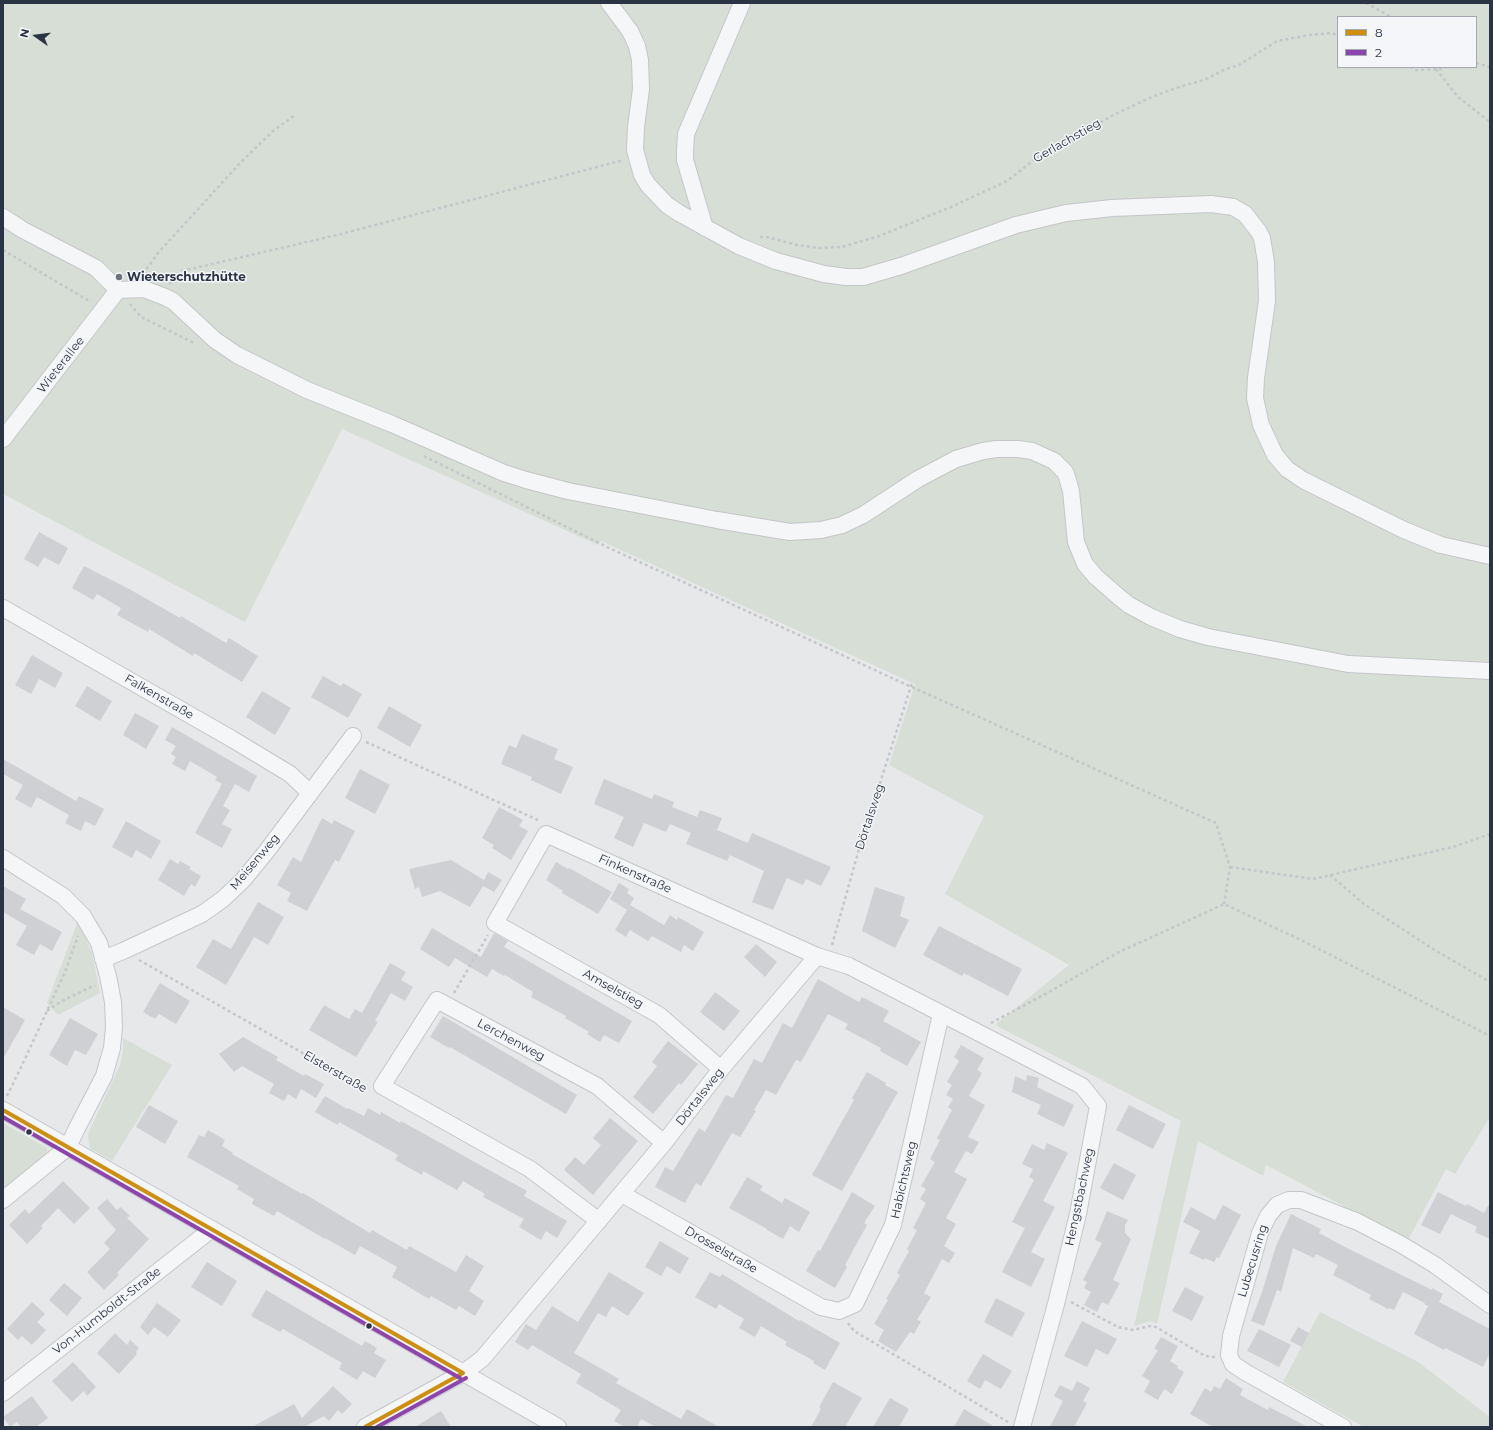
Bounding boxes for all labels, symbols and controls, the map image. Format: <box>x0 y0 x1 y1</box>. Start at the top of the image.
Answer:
north arrow <box>16 16 56 56</box>
legend <box>1337 16 1477 68</box>
text: 8 <box>1375 25 1383 40</box>
text: N <box>16 27 32 39</box>
text: 2 <box>1375 45 1382 60</box>
street label: Gerlachstieg <box>1031 116 1103 166</box>
place label: Wieterschutzhütte <box>127 270 246 284</box>
marker: Wieterschutzhütte <box>114 272 124 282</box>
street label: Wieterallee <box>34 334 88 396</box>
street label: Falkenstraße <box>122 671 196 723</box>
street label: Dörtalsweg <box>853 782 887 852</box>
street label: Meisenweg <box>227 831 283 893</box>
street label: Finkenstraße <box>596 851 674 897</box>
street label: Amselstieg <box>580 966 646 1012</box>
street label: Lerchenweg <box>475 1016 547 1064</box>
street label: Elsterstraße <box>301 1048 369 1096</box>
street label: Dörtalsweg <box>673 1065 727 1129</box>
unlabelled marker <box>24 1127 34 1137</box>
street label: Habichtsweg <box>888 1140 920 1220</box>
street label: Hengstbachweg <box>1063 1147 1097 1247</box>
street label: Drosselstraße <box>682 1223 760 1277</box>
street label: Lubecusring <box>1235 1223 1271 1299</box>
street label: Von-Humboldt-Straße <box>50 1264 164 1358</box>
unlabelled marker <box>364 1321 374 1331</box>

